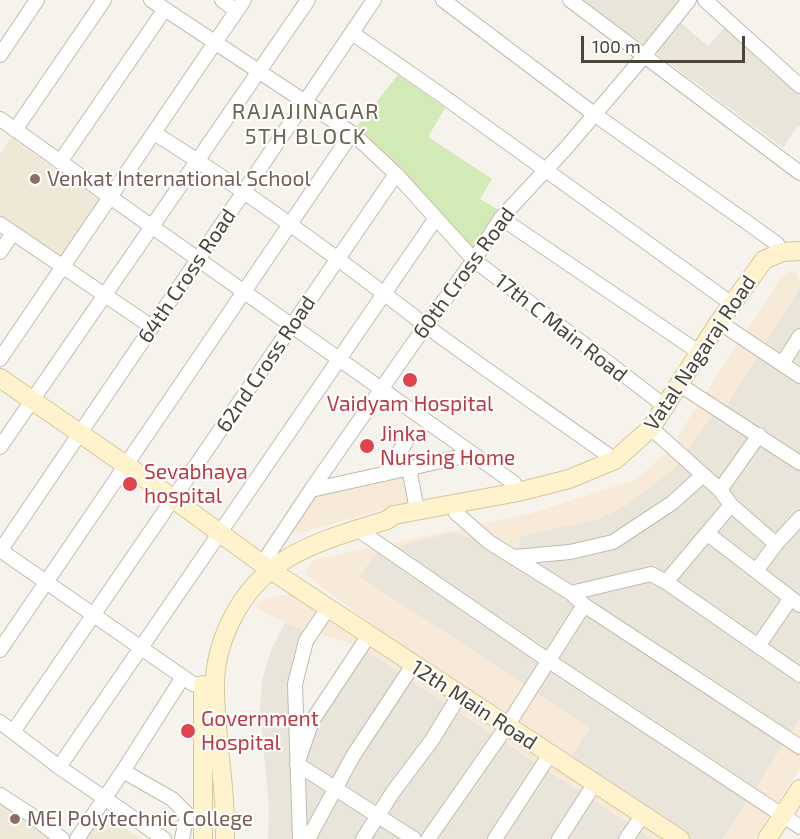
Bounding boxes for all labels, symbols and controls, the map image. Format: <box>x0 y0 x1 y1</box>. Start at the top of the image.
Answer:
scale bar <box>584 24 748 62</box>
text: 100 m <box>592 35 641 57</box>
district label: RAJAJINAGAR 5TH BLOCK <box>232 99 380 150</box>
place label: Venkat International School <box>47 166 311 192</box>
marker: Venkat International School <box>28 172 42 186</box>
street label: 60th Cross Road <box>408 202 520 344</box>
street label: 64th Cross Road <box>133 204 241 348</box>
street label: 17th C Main Road <box>490 268 632 388</box>
street label: Vatal Nagaraj Road <box>639 271 761 435</box>
street label: 62nd Cross Road <box>211 291 321 437</box>
marker: Vaidyam Hospital <box>401 371 419 389</box>
place label: Vaidyam Hospital <box>327 391 493 417</box>
place label: Jinka Nursing Home <box>380 421 515 471</box>
marker: Jinka Nursing Home <box>358 437 376 455</box>
place label: Sevabhaya hospital <box>144 459 248 509</box>
marker: Sevabhaya hospital <box>121 475 139 493</box>
street label: 12th Main Road <box>406 655 542 755</box>
place label: Government Hospital <box>201 706 319 756</box>
marker: Government Hospital <box>179 722 197 740</box>
place label: MEI Polytechnic College <box>27 806 253 832</box>
marker: MEI Polytechnic College <box>8 812 22 826</box>

